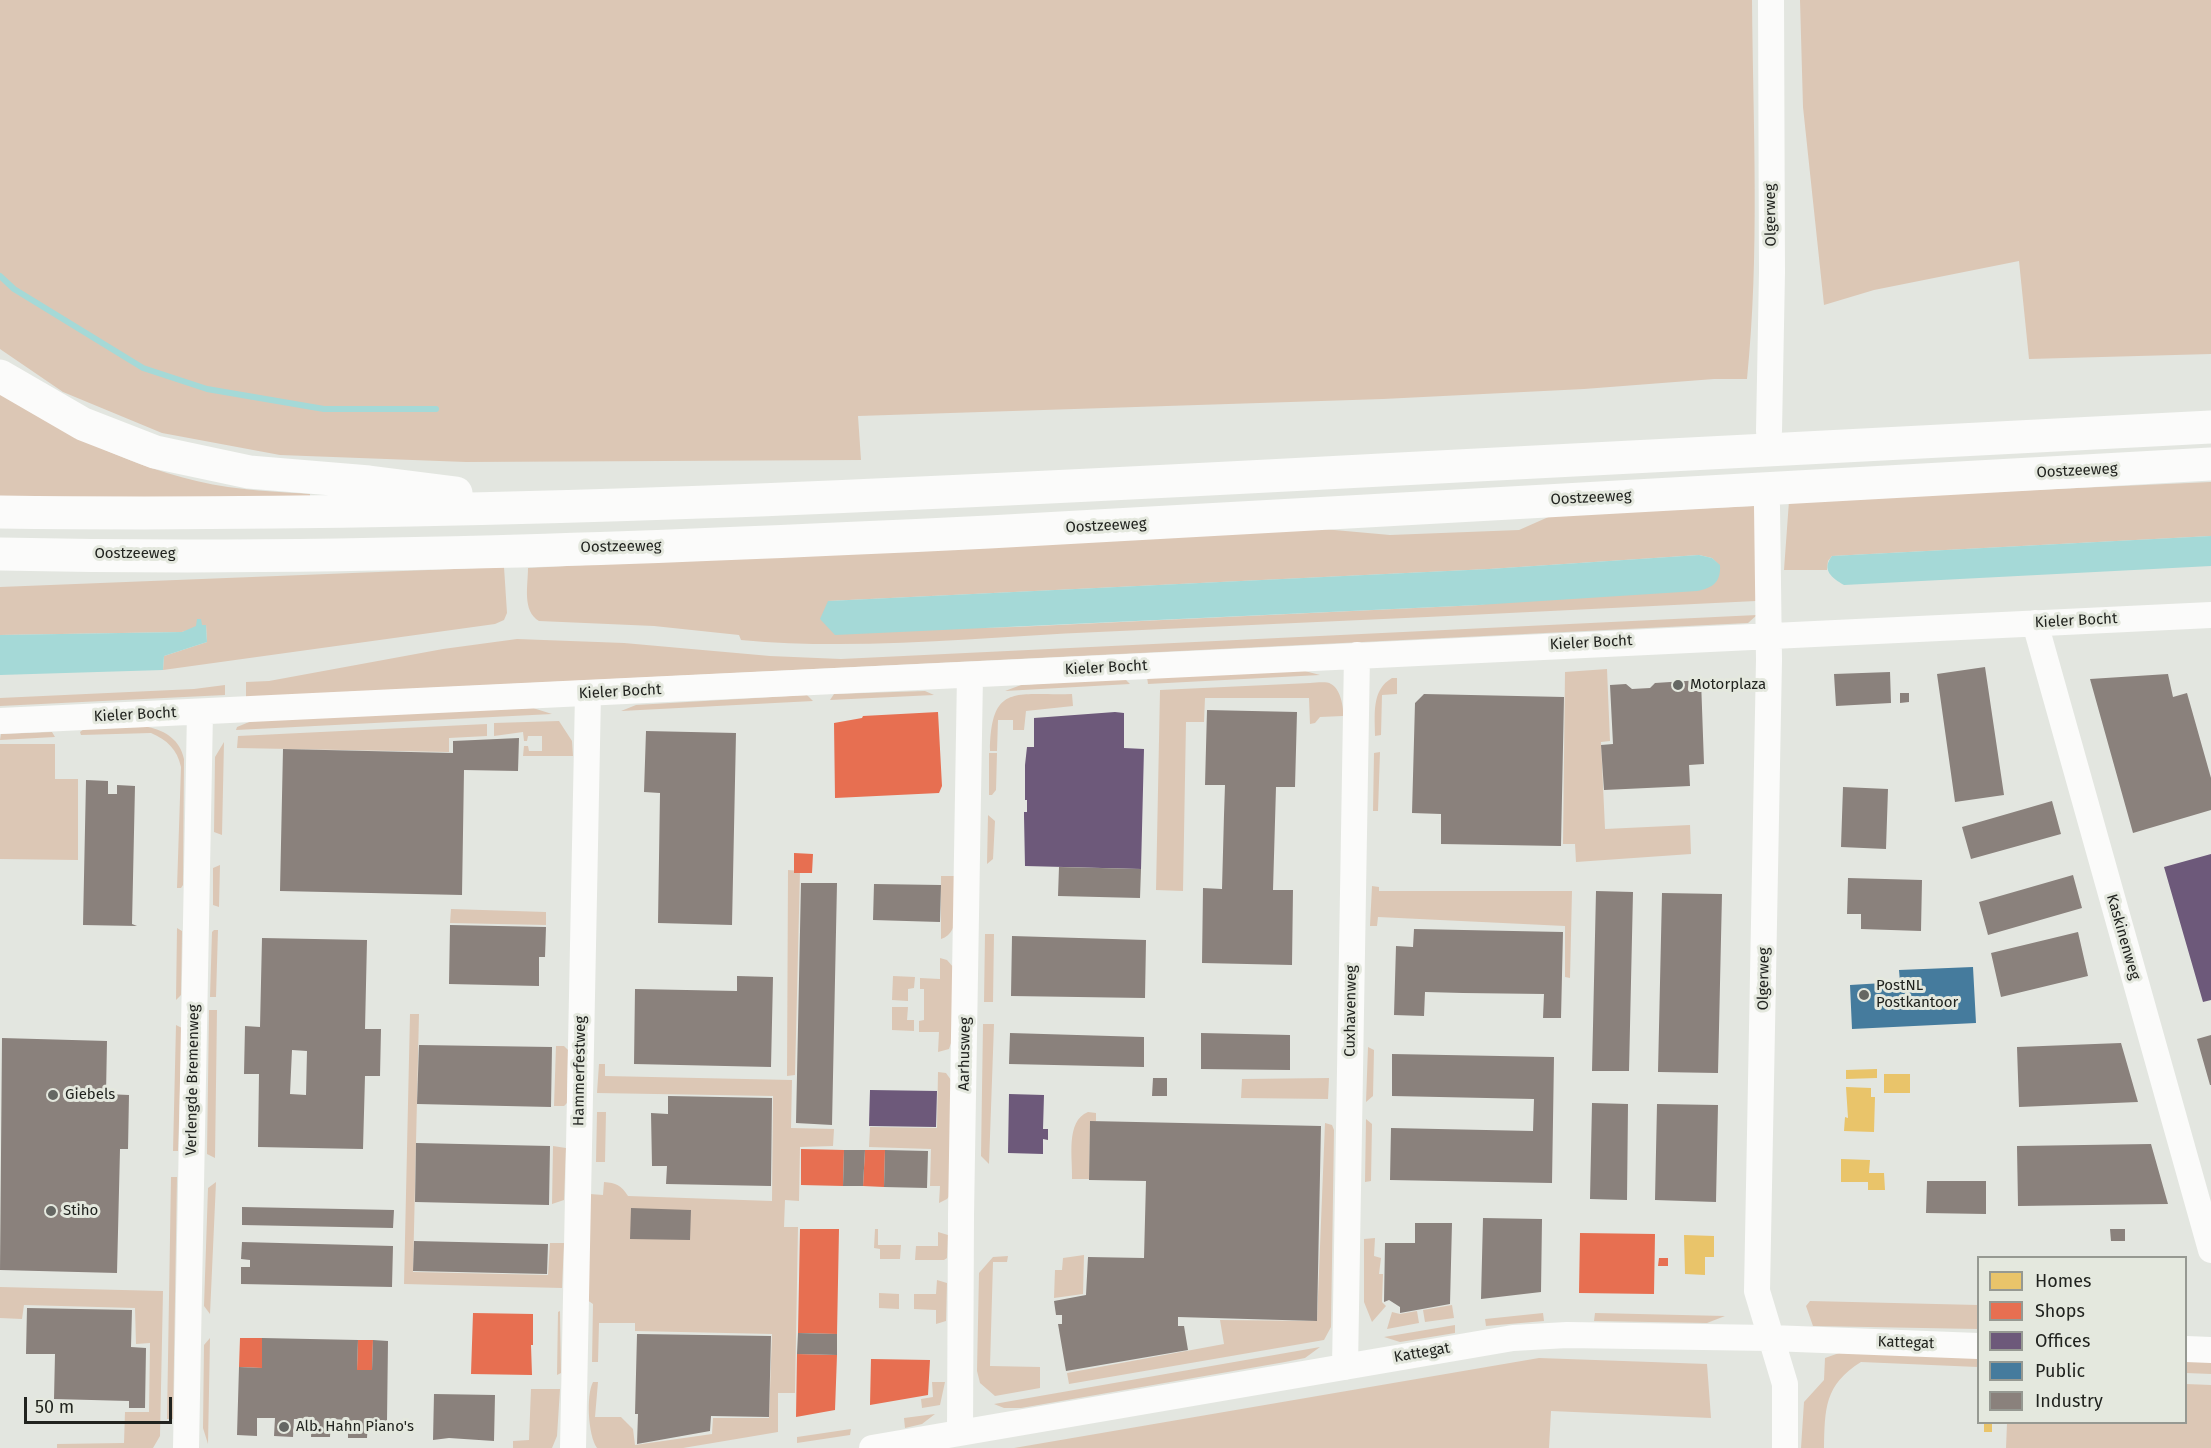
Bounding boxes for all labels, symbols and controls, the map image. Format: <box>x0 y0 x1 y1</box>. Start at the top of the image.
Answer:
street label: Olgerweg <box>1761 183 1781 247</box>
street label: Oostzeeweg <box>2036 460 2118 482</box>
street label: Oostzeeweg <box>1550 487 1632 509</box>
street label: Oostzeeweg <box>1065 515 1147 537</box>
street label: Oostzeeweg <box>580 537 662 557</box>
street label: Oostzeeweg <box>94 545 176 563</box>
street label: Kieler Bocht <box>2034 610 2118 632</box>
street label: Kieler Bocht <box>1549 632 1633 654</box>
street label: Kieler Bocht <box>1064 657 1148 679</box>
place label: Motorplaza <box>1690 676 1766 694</box>
marker: Motorplaza <box>1671 678 1685 692</box>
street label: Kieler Bocht <box>578 681 662 703</box>
street label: Kieler Bocht <box>93 704 177 726</box>
street label: Kaskinenweg <box>2102 892 2144 982</box>
street label: Olgerweg <box>1754 947 1774 1011</box>
street label: Cuxhavenweg <box>1341 965 1361 1057</box>
place label: PostNL Postkantoor <box>1876 977 1958 1012</box>
marker: PostNL Postkantoor <box>1857 988 1871 1002</box>
street label: Verlengde Bremenweg <box>183 1004 203 1156</box>
street label: Hammerfestweg <box>570 1016 590 1126</box>
street label: Aarhusweg <box>955 1017 975 1091</box>
place label: Giebels <box>65 1086 115 1104</box>
marker: Giebels <box>46 1088 60 1102</box>
place label: Stiho <box>63 1202 98 1220</box>
marker: Stiho <box>44 1204 58 1218</box>
legend <box>1977 1256 2187 1424</box>
text: Homes <box>2035 1270 2091 1292</box>
text: Shops <box>2035 1300 2085 1322</box>
text: Offices <box>2035 1330 2090 1352</box>
street label: Kattegat <box>1877 1333 1935 1353</box>
street label: Kattegat <box>1392 1339 1452 1367</box>
text: Public <box>2035 1360 2085 1382</box>
scale bar <box>27 1385 176 1423</box>
text: Industry <box>2035 1390 2103 1412</box>
text: 50 m <box>35 1396 74 1418</box>
place label: Alb. Hahn Piano's <box>296 1418 414 1436</box>
marker: Alb. Hahn Piano's <box>277 1420 291 1434</box>

